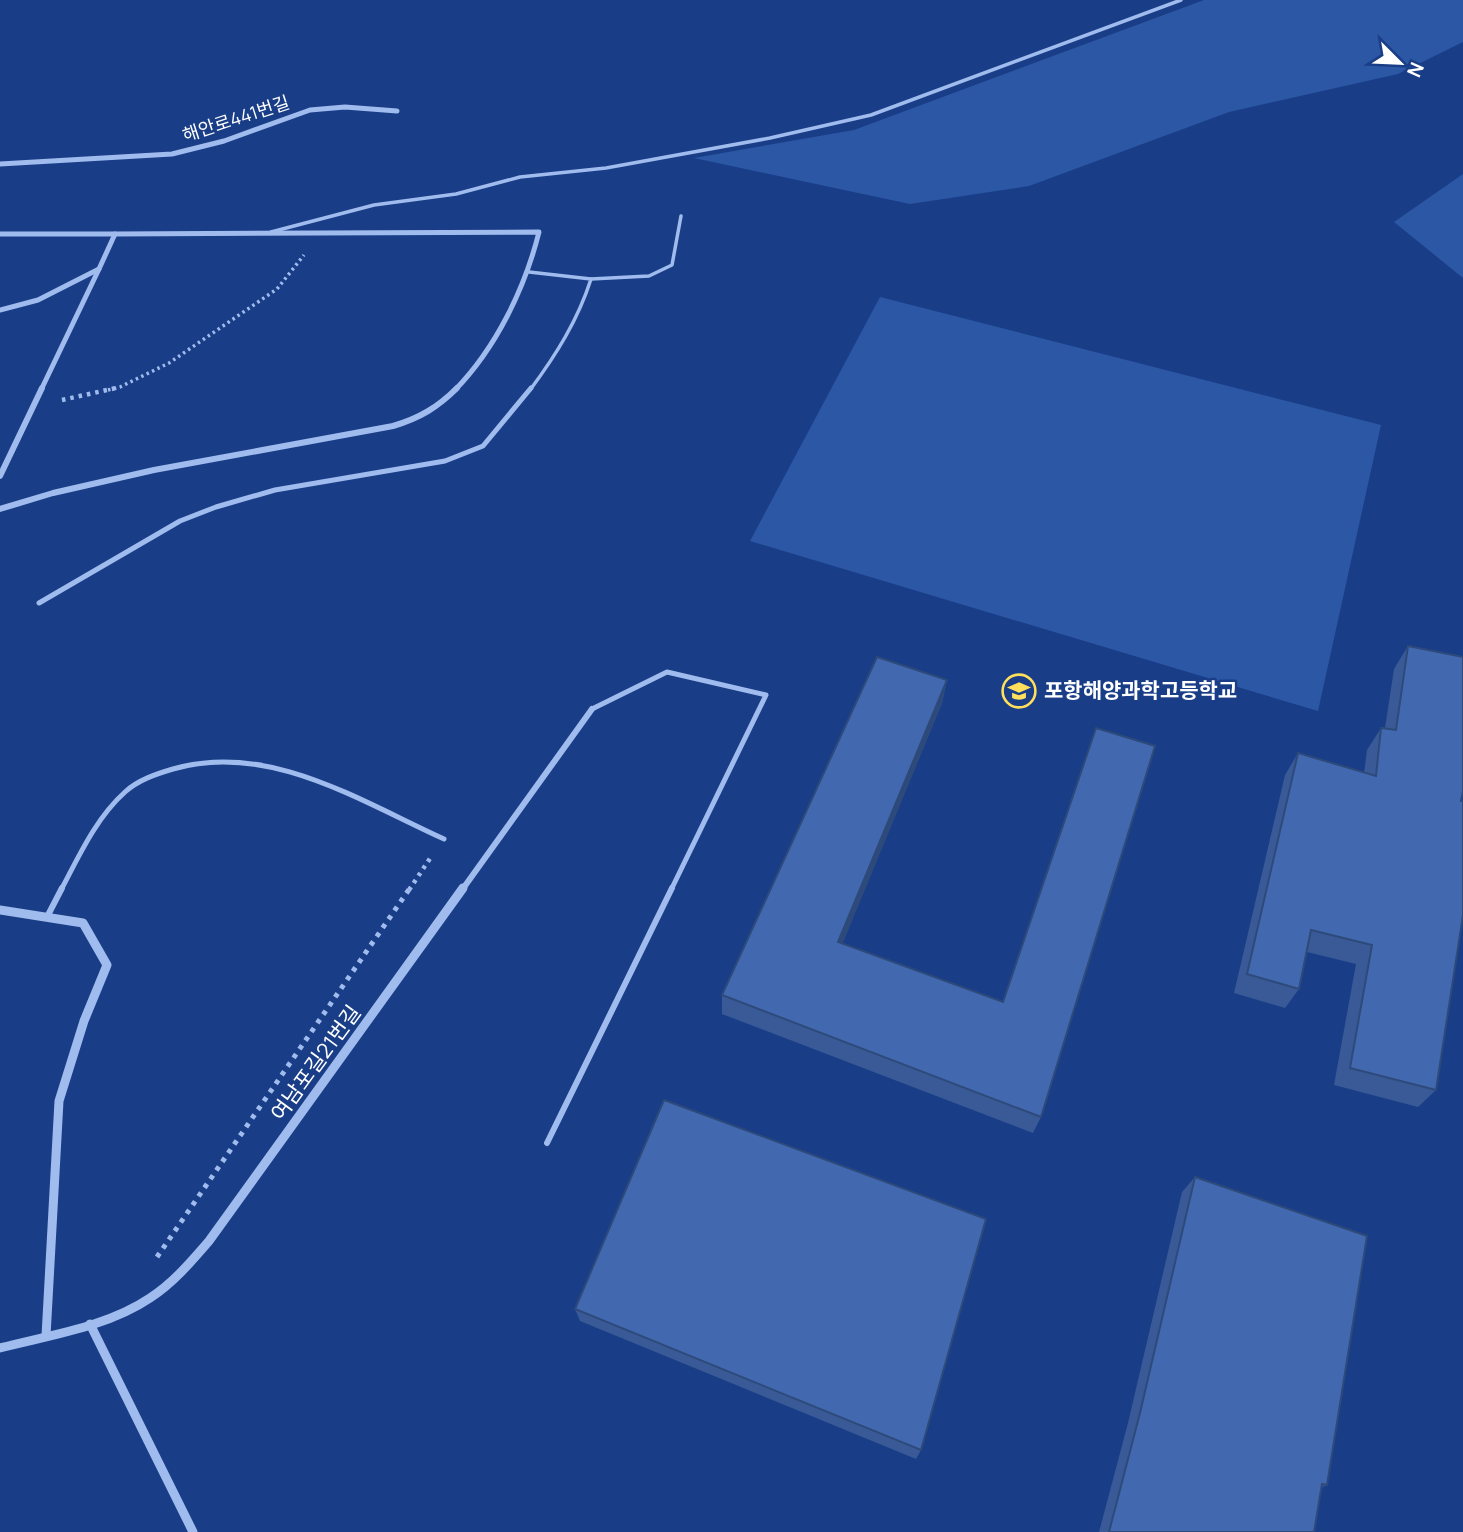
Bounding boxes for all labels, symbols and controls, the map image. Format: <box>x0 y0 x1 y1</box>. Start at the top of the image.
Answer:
north arrow <box>1365 28 1435 98</box>
text: N <box>1401 58 1430 81</box>
street label: 해안로441번길 <box>179 89 292 147</box>
school or university icon: 포항해양과학고등학교 <box>1000 672 1038 710</box>
place label: 포항해양과학고등학교 <box>1044 676 1237 704</box>
street label: 여남포길21번길 <box>264 999 367 1126</box>

